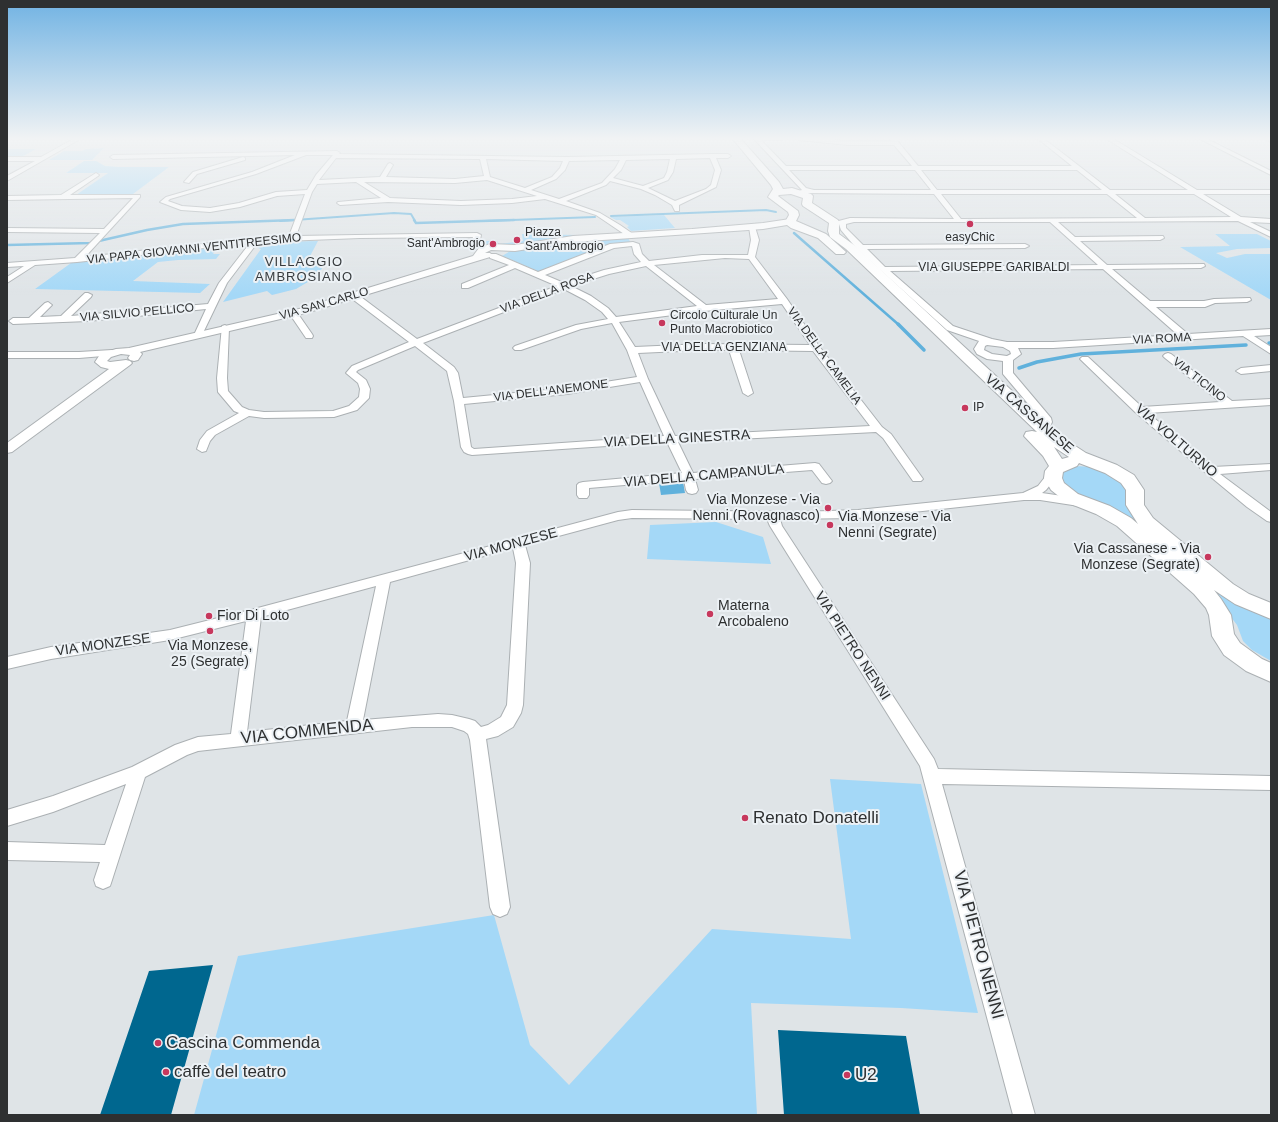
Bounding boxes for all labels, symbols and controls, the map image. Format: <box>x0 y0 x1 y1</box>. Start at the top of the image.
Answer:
marker: easyChic <box>965 219 975 229</box>
place label: Piazza Sant'Ambrogio <box>525 226 603 254</box>
street label: VIA PAPA GIOVANNI VENTITREESIMO <box>86 231 302 267</box>
place label: easyChic <box>945 231 995 245</box>
marker: Piazza Sant'Ambrogio <box>512 235 522 245</box>
place label: Sant'Ambrogio <box>407 237 485 251</box>
marker: Sant'Ambrogio <box>488 239 498 249</box>
district label: VILLAGGIO AMBROSIANO <box>255 254 353 285</box>
street label: VIA GIUSEPPE GARIBALDI <box>918 261 1070 275</box>
street label: VIA DELLA ROSA <box>498 269 596 317</box>
street label: VIA SAN CARLO <box>278 284 370 324</box>
street label: VIA SILVIO PELLICO <box>79 301 195 325</box>
street label: VIA DELLA CAMELIA <box>784 305 864 407</box>
place label: Circolo Culturale Un Punto Macrobiotico <box>670 309 777 337</box>
marker: Circolo Culturale Un Punto Macrobiotico <box>657 318 667 328</box>
street label: VIA ROMA <box>1132 330 1192 348</box>
street label: VIA DELLA GENZIANA <box>661 341 787 355</box>
street label: VIA TICINO <box>1170 355 1228 405</box>
street label: VIA CASSANESE <box>981 371 1077 457</box>
street label: VIA DELL'ANEMONE <box>493 377 609 405</box>
place label: IP <box>973 401 984 415</box>
street label: VIA VOLTURNO <box>1132 401 1220 481</box>
marker: IP <box>960 403 970 413</box>
street label: VIA DELLA GINESTRA <box>604 427 750 451</box>
street label: VIA DELLA CAMPANULA <box>623 461 785 491</box>
place label: Via Monzese - Via Nenni (Rovagnasco) <box>692 492 820 524</box>
marker: Via Monzese - Via Nenni (Rovagnasco) <box>823 503 833 513</box>
place label: Via Monzese - Via Nenni (Segrate) <box>838 509 951 542</box>
marker: Via Monzese - Via Nenni (Segrate) <box>825 520 835 530</box>
street label: VIA MONZESE <box>463 525 559 565</box>
place label: Via Cassanese - Via Monzese (Segrate) <box>1074 541 1200 574</box>
marker: Via Cassanese - Via Monzese (Segrate) <box>1203 552 1213 562</box>
street label: VIA PIETRO NENNI <box>811 589 893 703</box>
place label: Materna Arcobaleno <box>718 598 789 630</box>
place label: Fior Di Loto <box>217 608 289 624</box>
marker: Materna Arcobaleno <box>705 609 715 619</box>
marker: Fior Di Loto <box>204 611 214 621</box>
marker: Via Monzese, 25 (Segrate) <box>205 626 215 636</box>
street label: VIA MONZESE <box>54 630 152 660</box>
place label: Via Monzese, 25 (Segrate) <box>168 638 252 670</box>
street label: VIA COMMENDA <box>240 715 374 749</box>
place label: Renato Donatelli <box>753 808 879 828</box>
marker: Renato Donatelli <box>740 813 750 823</box>
street label: VIA PIETRO NENNI <box>948 868 1008 1022</box>
place label: Cascina Commenda <box>166 1033 320 1053</box>
marker: Cascina Commenda <box>153 1038 163 1048</box>
place label: caffè del teatro <box>174 1062 286 1082</box>
place label: U2 <box>855 1065 877 1085</box>
marker: caffè del teatro <box>161 1067 171 1077</box>
marker: U2 <box>842 1070 852 1080</box>

